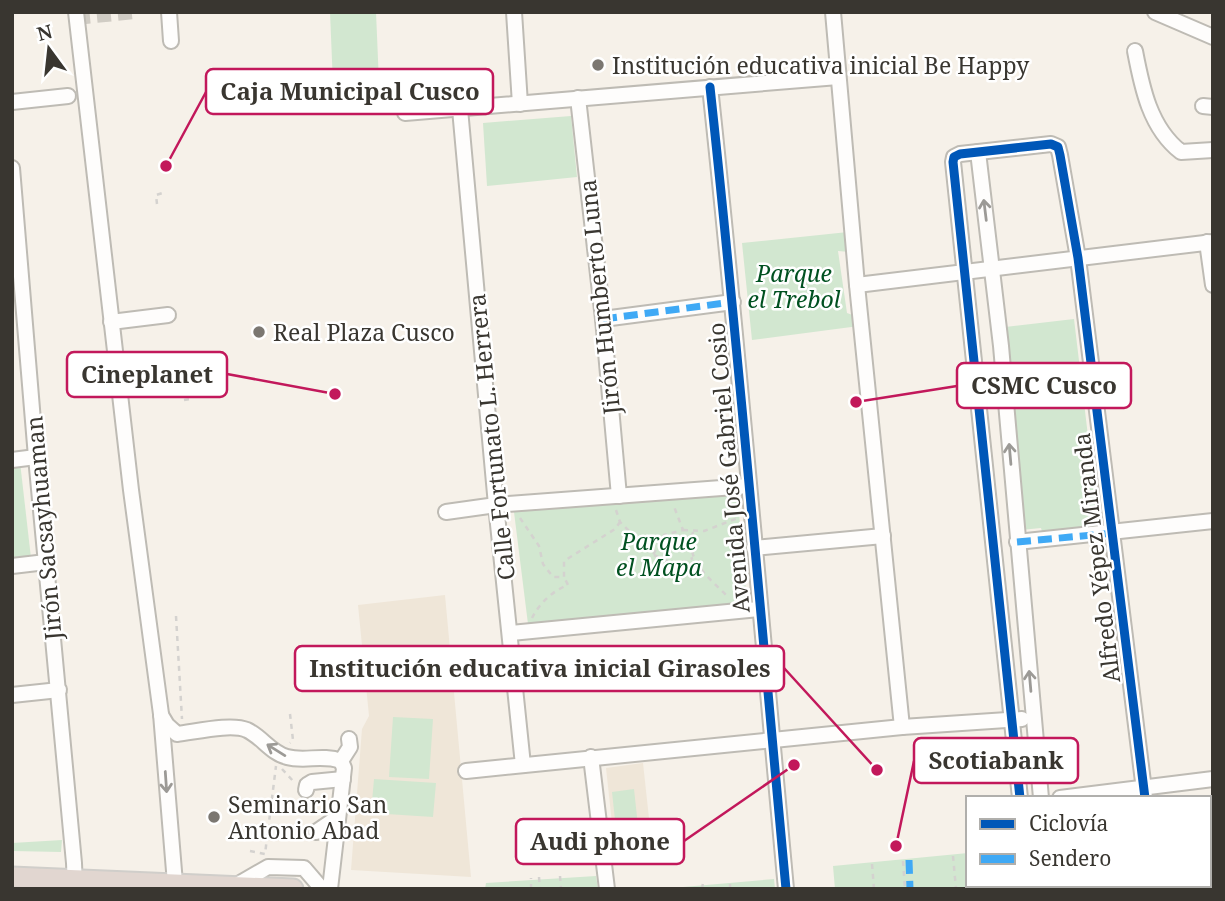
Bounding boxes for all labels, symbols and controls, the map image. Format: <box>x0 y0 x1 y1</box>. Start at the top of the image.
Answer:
north arrow <box>14 14 84 84</box>
text: N <box>34 18 55 47</box>
place label: Institución educativa inicial Be Happy <box>612 49 1029 81</box>
marker: Institución educativa inicial Be Happy <box>590 57 606 73</box>
callout: Caja Municipal Cusco <box>206 69 493 114</box>
text: Caja Municipal Cusco <box>220 74 480 107</box>
street label: Jirón Humberto Luna <box>571 178 627 417</box>
one-way arrow <box>979 199 992 222</box>
park label: Parque el Trebol <box>747 257 841 315</box>
street label: Calle Fortunato L. Herrera <box>460 292 522 582</box>
place label: Real Plaza Cusco <box>273 316 455 348</box>
street label: Avenida José Gabriel Cosio <box>699 321 757 615</box>
marker: Real Plaza Cusco <box>251 324 267 340</box>
callout: Cineplanet <box>67 352 227 397</box>
text: Cineplanet <box>81 357 213 390</box>
callout: CSMC Cusco <box>957 363 1131 408</box>
text: CSMC Cusco <box>971 368 1117 401</box>
street label: Jirón Sacsayhuaman <box>17 414 69 642</box>
street label: Alfredo Yépez Miranda <box>1065 431 1127 685</box>
one-way arrow <box>1003 444 1016 466</box>
park label: Parque el Mapa <box>616 525 703 583</box>
callout: Institución educativa inicial Girasoles <box>295 646 784 691</box>
text: Institución educativa inicial Girasoles <box>309 651 771 684</box>
one-way arrow <box>1023 670 1036 693</box>
callout: Scotiabank <box>914 738 1078 783</box>
one-way arrow <box>266 743 286 757</box>
text: Scotiabank <box>928 743 1064 776</box>
one-way arrow <box>160 770 173 792</box>
place label: Seminario San Antonio Abad <box>228 788 388 846</box>
legend <box>966 796 1211 887</box>
marker: Seminario San Antonio Abad <box>206 809 222 825</box>
text: Ciclovía <box>1029 809 1108 837</box>
callout: Audi phone <box>516 819 684 864</box>
text: Audi phone <box>530 824 670 857</box>
text: Sendero <box>1029 844 1111 872</box>

